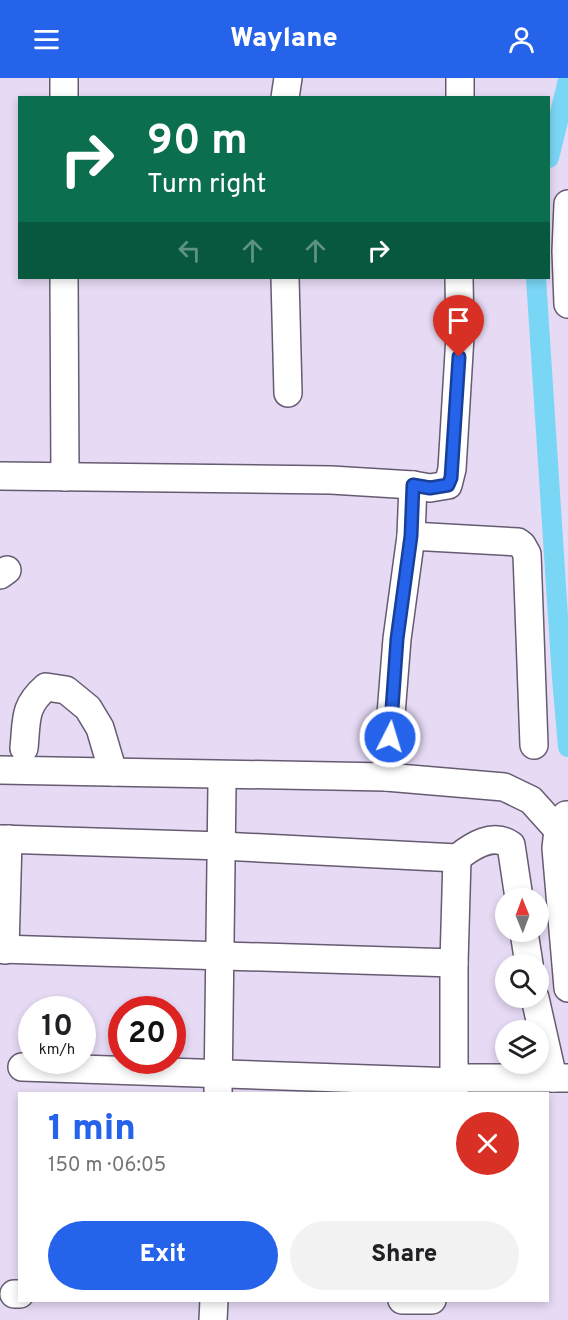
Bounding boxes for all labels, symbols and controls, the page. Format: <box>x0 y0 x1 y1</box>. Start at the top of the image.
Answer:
text: Waylane <box>230 22 338 56</box>
icon: menu <box>30 23 63 56</box>
icon: person <box>505 23 538 56</box>
text: 90 m <box>147 116 248 169</box>
icon: right <box>48 120 126 198</box>
text: Turn right <box>147 168 266 202</box>
icon: left <box>173 234 206 267</box>
icon: ahead <box>236 234 269 267</box>
icon: ahead <box>299 234 332 267</box>
icon: right <box>362 234 395 267</box>
pin <box>433 295 484 357</box>
icon: arrive <box>442 304 475 337</box>
position arrow <box>358 705 422 769</box>
north arrow <box>495 888 549 942</box>
map controls <box>495 888 549 1074</box>
button: search <box>495 954 549 1008</box>
speed limit sign: 20 <box>108 996 186 1074</box>
text: 10 <box>41 1009 73 1046</box>
button: layers <box>495 1020 549 1074</box>
text: km/h <box>39 1041 75 1060</box>
text: 1 min <box>48 1107 136 1153</box>
button: close <box>456 1112 519 1175</box>
text: 150 m · 06:05 <box>48 1153 166 1179</box>
button: Exit <box>48 1221 278 1290</box>
button: Share <box>290 1221 519 1290</box>

